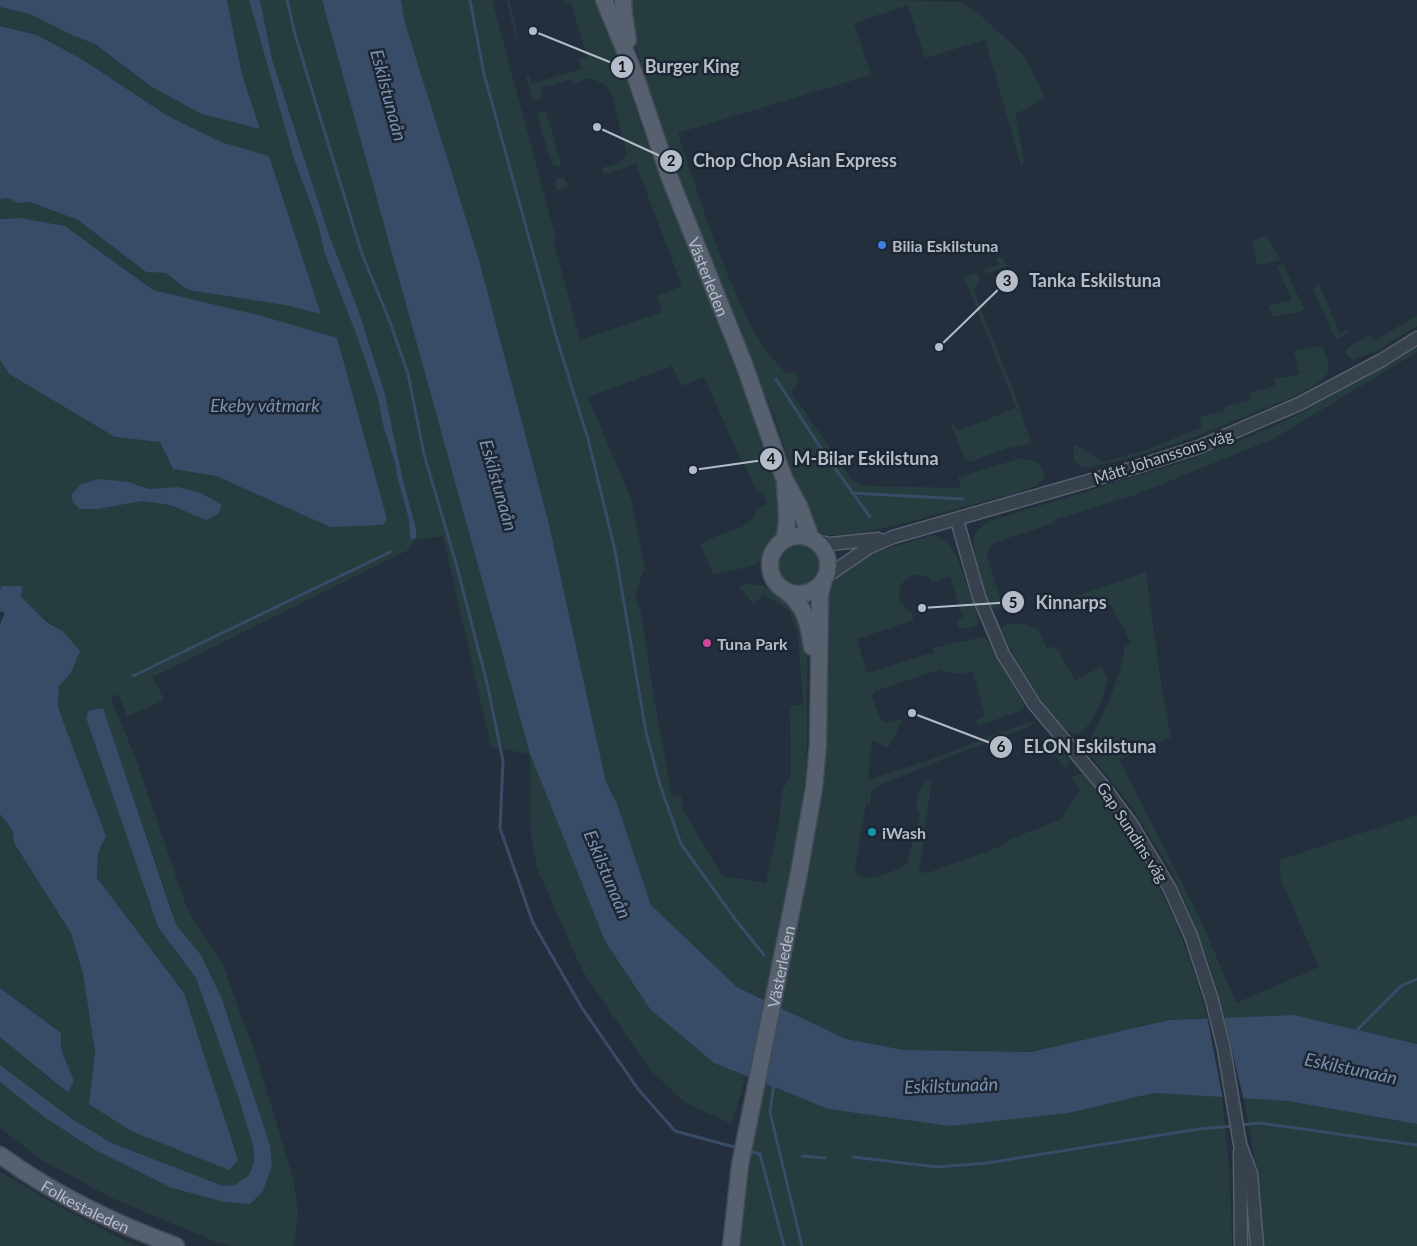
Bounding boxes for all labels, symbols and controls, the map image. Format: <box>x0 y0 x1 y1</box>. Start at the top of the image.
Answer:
water label: Eskilstunaån <box>366 47 412 143</box>
callout: Burger King <box>609 51 749 84</box>
text: Burger King <box>645 55 740 77</box>
text: 1 <box>618 57 626 75</box>
callout: Chop Chop Asian Express <box>658 145 908 178</box>
text: Chop Chop Asian Express <box>693 149 897 171</box>
text: 2 <box>667 151 676 169</box>
street label: Västerleden <box>685 234 733 319</box>
place label: Bilia Eskilstuna <box>892 236 998 255</box>
marker: Bilia Eskilstuna <box>876 239 888 251</box>
callout: Tanka Eskilstuna <box>994 264 1171 297</box>
text: Tanka Eskilstuna <box>1029 269 1161 291</box>
text: 3 <box>1003 271 1011 289</box>
water label: Ekeby våtmark <box>210 394 320 416</box>
street label: Mått Johanssons väg <box>1091 425 1235 487</box>
water label: Eskilstunaån <box>475 437 523 533</box>
callout: M-Bilar Eskilstuna <box>758 442 949 475</box>
text: M-Bilar Eskilstuna <box>793 447 939 469</box>
text: 4 <box>767 449 776 467</box>
callout: Kinnarps <box>1000 586 1117 619</box>
text: Kinnarps <box>1035 591 1107 613</box>
text: 5 <box>1009 593 1017 611</box>
place label: Tuna Park <box>717 634 788 653</box>
marker: Tuna Park <box>701 637 713 649</box>
callout: ELON Eskilstuna <box>988 730 1166 763</box>
text: ELON Eskilstuna <box>1024 735 1156 757</box>
text: 6 <box>997 737 1006 755</box>
street label: Gap Sundins väg <box>1094 778 1172 886</box>
place label: iWash <box>882 823 926 842</box>
water label: Eskilstunaån <box>579 826 637 922</box>
marker: iWash <box>866 826 878 838</box>
street label: Västerleden <box>763 924 798 1009</box>
water label: Eskilstunaån <box>1303 1047 1399 1089</box>
water label: Eskilstunaån <box>904 1072 998 1098</box>
street label: Folkestaleden <box>38 1175 133 1236</box>

